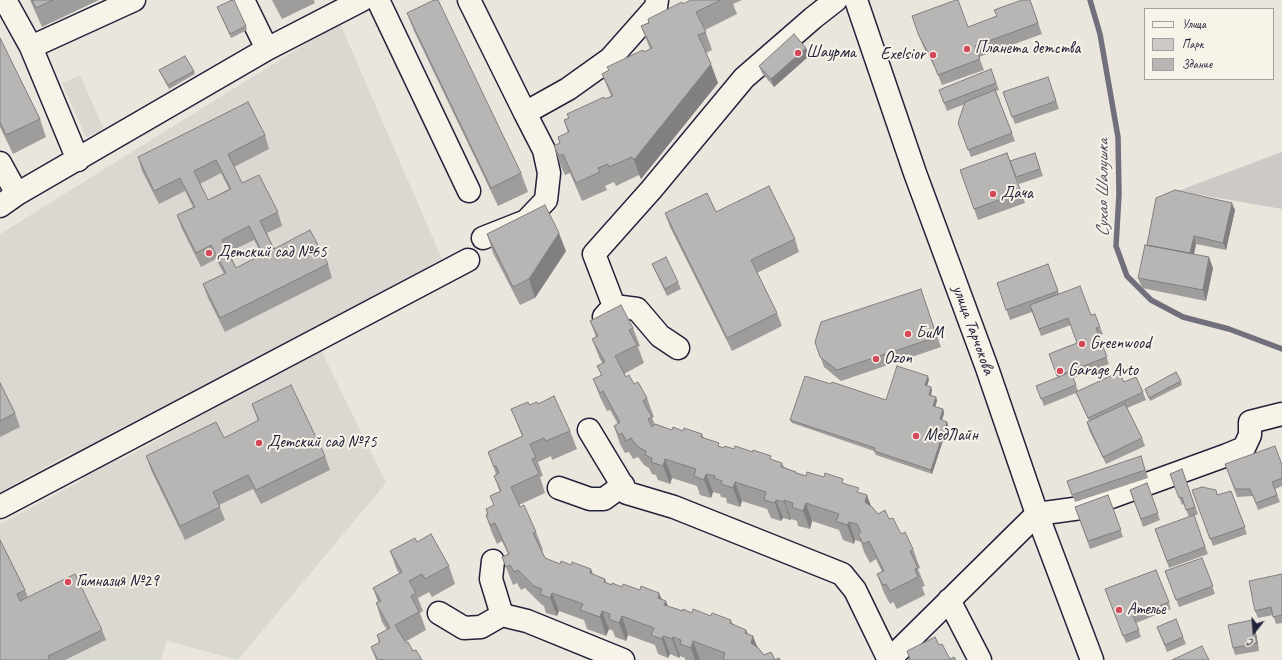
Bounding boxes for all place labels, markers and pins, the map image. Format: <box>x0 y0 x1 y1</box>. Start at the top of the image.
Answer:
place label: Планета детства <box>975 39 1080 59</box>
place label: Шаурма <box>806 43 856 63</box>
marker: Планета детства <box>962 44 972 54</box>
place label: Exelsior <box>881 45 925 65</box>
marker: Шаурма <box>793 48 803 58</box>
marker: Exelsior <box>928 50 938 60</box>
place label: Дача <box>1001 184 1033 204</box>
marker: Дача <box>988 189 998 199</box>
place label: Детский сад №65 <box>217 243 327 263</box>
marker: Детский сад №65 <box>204 248 214 258</box>
place label: БиМ <box>916 324 943 344</box>
marker: БиМ <box>903 329 913 339</box>
place label: Greenwood <box>1090 334 1151 354</box>
marker: Greenwood <box>1077 339 1087 349</box>
place label: Ozon <box>884 349 912 369</box>
marker: Ozon <box>871 354 881 364</box>
place label: Garage Avto <box>1068 361 1138 381</box>
marker: Garage Avto <box>1055 366 1065 376</box>
place label: МедЛайн <box>924 426 978 446</box>
marker: МедЛайн <box>911 431 921 441</box>
place label: Детский сад №75 <box>267 433 377 453</box>
marker: Детский сад №75 <box>254 438 264 448</box>
place label: Гимназия №29 <box>76 572 159 592</box>
marker: Гимназия №29 <box>63 577 73 587</box>
place label: Ателье <box>1127 600 1166 620</box>
marker: Ателье <box>1114 605 1124 615</box>

